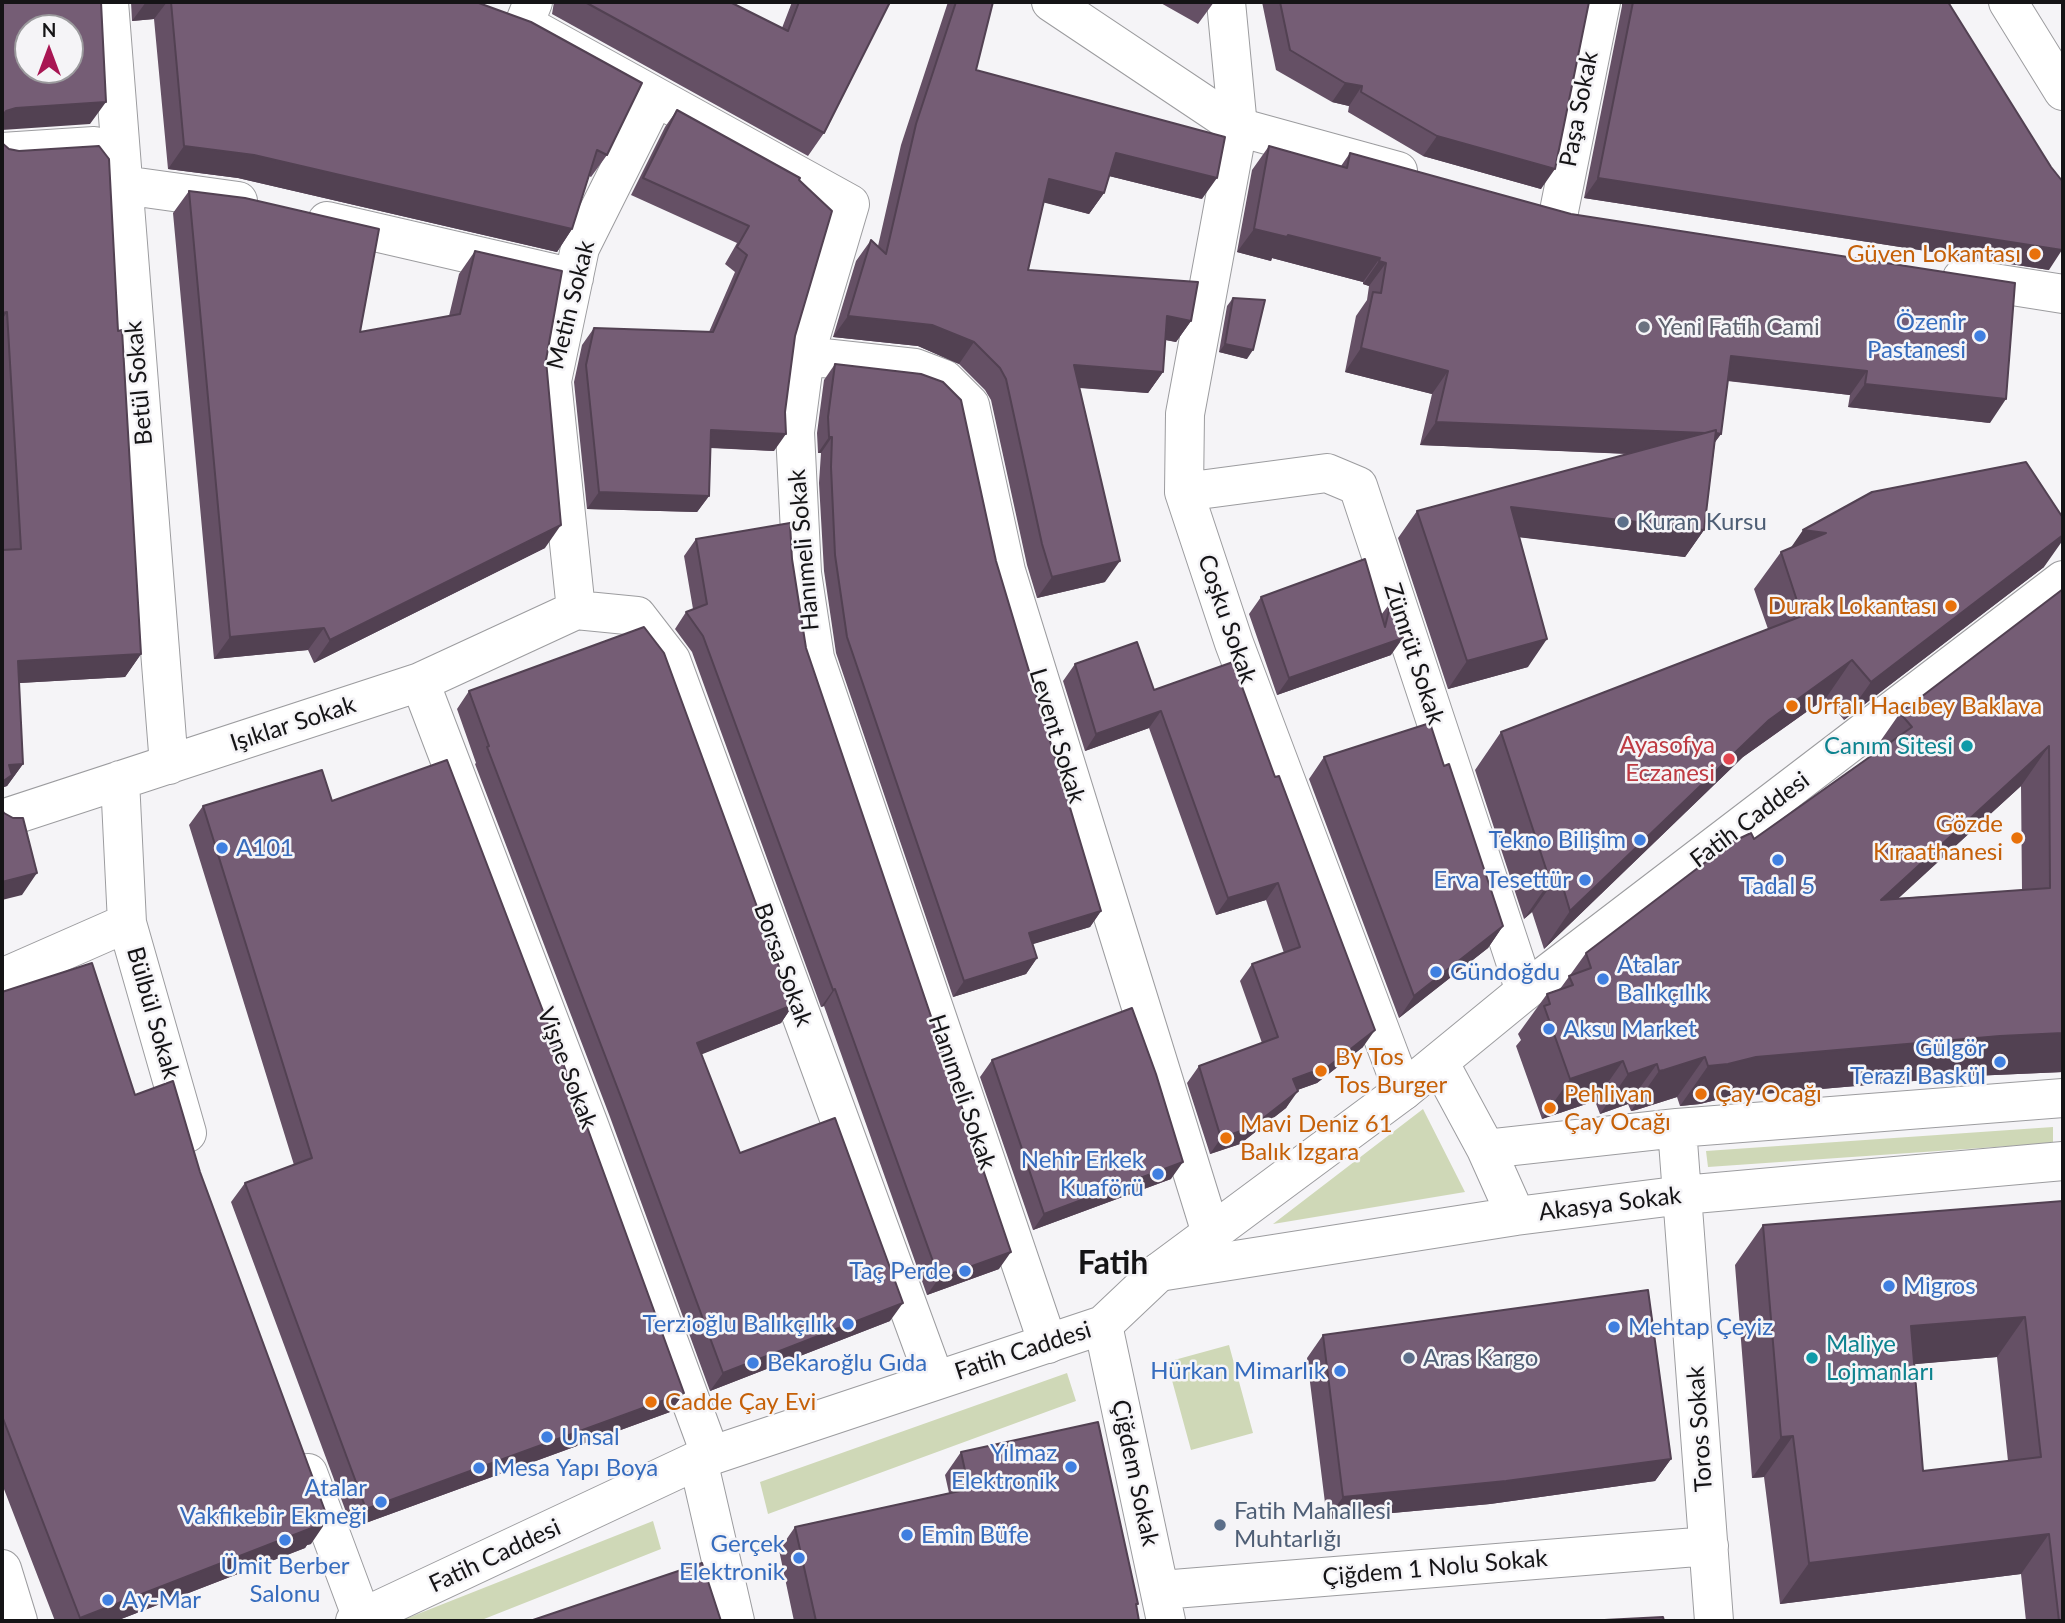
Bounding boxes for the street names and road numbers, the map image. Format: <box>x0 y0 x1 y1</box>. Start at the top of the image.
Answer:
street label: Paşa Sokak <box>1554 49 1604 169</box>
street label: Metin Sokak <box>541 238 601 372</box>
street label: Betül Sokak <box>119 320 159 446</box>
street label: Hanımeli Sokak <box>783 468 825 632</box>
street label: Coşku Sokak <box>1192 551 1262 687</box>
street label: Zümrüt Sokak <box>1378 580 1450 728</box>
street label: Levent Sokak <box>1023 665 1091 807</box>
street label: Işıklar Sokak <box>227 690 359 758</box>
street label: Fatih Caddesi <box>1685 766 1815 874</box>
street label: Borsa Sokak <box>747 899 819 1031</box>
street label: Bülbül Sokak <box>120 944 186 1082</box>
street label: Vişne Sokak <box>531 1003 603 1133</box>
street label: Hanımeli Sokak <box>922 1011 1002 1173</box>
street label: Akasya Sokak <box>1537 1181 1683 1227</box>
street label: Fatih Caddesi <box>951 1315 1095 1387</box>
street label: Toros Sokak <box>1681 1365 1719 1493</box>
street label: Çiğdem Sokak <box>1105 1397 1165 1549</box>
street label: Fatih Caddesi <box>425 1513 565 1599</box>
street label: Çiğdem 1 Nolu Sokak <box>1321 1544 1549 1592</box>

